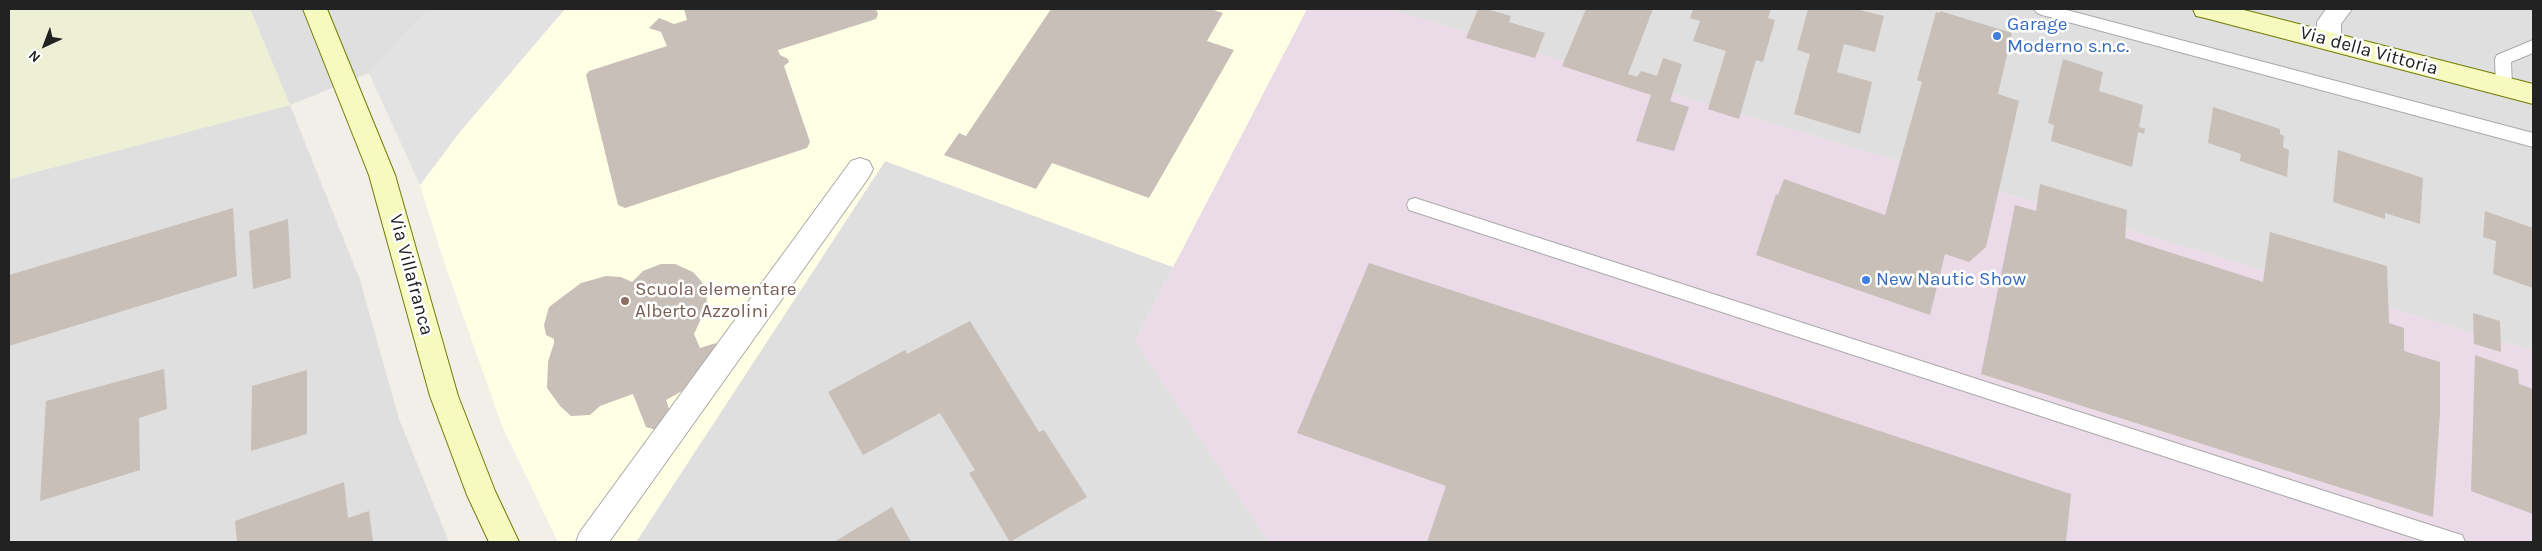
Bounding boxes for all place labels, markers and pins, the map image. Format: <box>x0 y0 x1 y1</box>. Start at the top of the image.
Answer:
place label: Garage Moderno s.n.c. <box>2007 14 2129 58</box>
marker: Garage Moderno s.n.c. <box>1991 30 2003 42</box>
place label: New Nautic Show <box>1876 269 2026 291</box>
marker: New Nautic Show <box>1860 274 1872 286</box>
place label: Scuola elementare Alberto Azzolini <box>635 279 797 323</box>
marker: Scuola elementare Alberto Azzolini <box>619 295 631 307</box>

